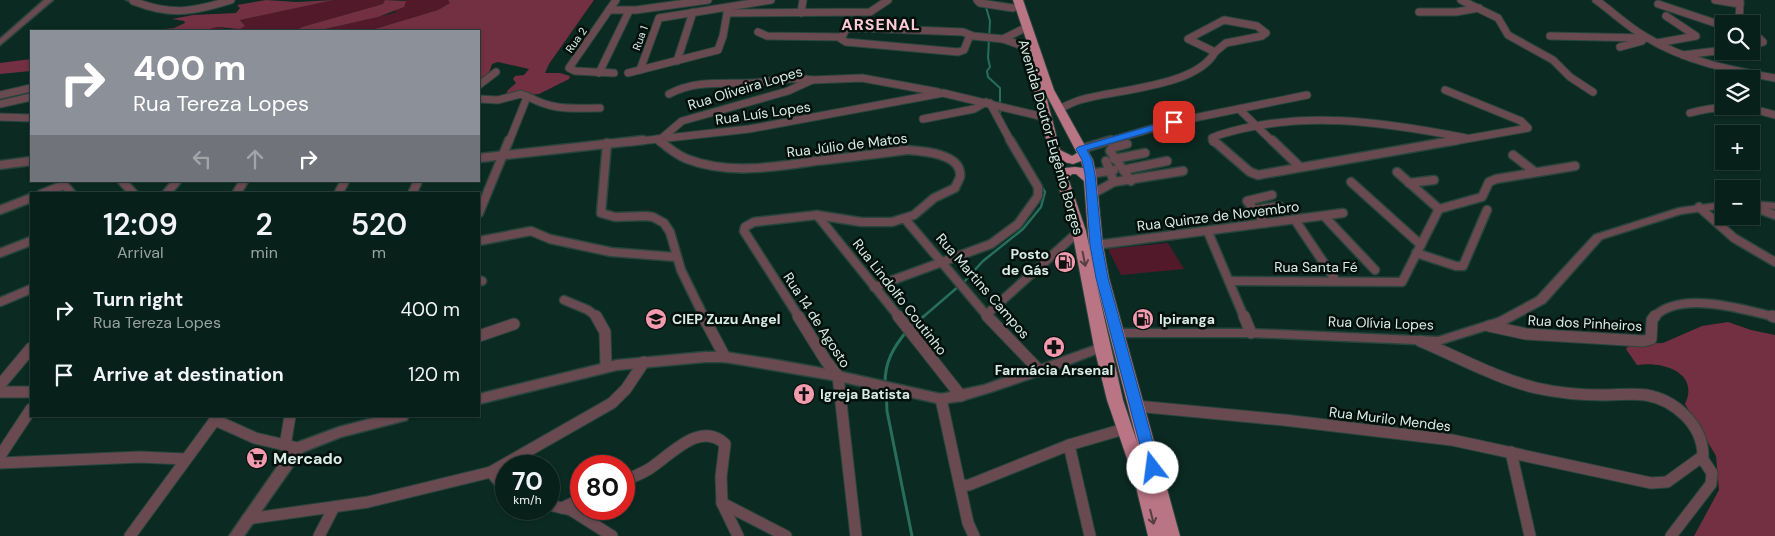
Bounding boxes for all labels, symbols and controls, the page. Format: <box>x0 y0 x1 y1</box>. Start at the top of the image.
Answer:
district label: ARSENAL <box>841 14 921 35</box>
map controls <box>1715 15 1760 225</box>
button: search <box>1715 15 1760 60</box>
street label: Rua 2 <box>562 24 590 56</box>
street label: Rua 1 <box>629 24 651 52</box>
street label: Avenida Doutor Eugênio Borges <box>1014 37 1088 237</box>
text: 400 m <box>133 45 246 91</box>
icon: right <box>50 50 115 115</box>
street label: Rua Oliveira Lopes <box>685 62 805 114</box>
button: layers <box>1715 70 1760 115</box>
text: Rua Tereza Lopes <box>133 89 309 118</box>
street label: Rua Luís Lopes <box>714 97 812 129</box>
pin <box>1153 101 1195 143</box>
icon: arrive <box>1160 108 1188 136</box>
button: + <box>1715 125 1760 170</box>
street label: Rua Júlio de Matos <box>786 129 908 161</box>
icon: left <box>188 145 216 173</box>
icon: ahead <box>241 145 269 173</box>
icon: right <box>294 145 322 173</box>
button: − <box>1715 180 1760 225</box>
street label: Rua Quinze de Novembro <box>1136 197 1300 235</box>
text: 12:09 <box>103 205 178 244</box>
text: 2 <box>256 205 273 244</box>
text: 520 <box>351 205 407 244</box>
street label: Rua Martins Campos <box>932 229 1034 343</box>
street label: Rua Lindolfo Coutinho <box>849 235 951 359</box>
text: Arrival <box>117 242 164 263</box>
text: min <box>251 242 278 263</box>
text: m <box>372 242 386 263</box>
place label: Posto de Gás <box>1002 245 1049 279</box>
fuel station icon: Posto de Gás <box>1053 250 1077 274</box>
one-way arrow <box>1080 251 1089 267</box>
street label: Rua Santa Fé <box>1274 258 1358 276</box>
street label: Rua 14 de Agosto <box>779 269 855 371</box>
text: Turn right <box>93 287 183 312</box>
icon: right <box>50 296 78 324</box>
text: 400 m <box>400 297 460 322</box>
school or university icon: CIEP Zuzu Angel <box>644 307 668 331</box>
fuel station icon: Ipiranga <box>1131 307 1155 331</box>
place label: CIEP Zuzu Angel <box>672 310 780 328</box>
place label: Ipiranga <box>1159 310 1215 328</box>
street label: Rua dos Pinheiros <box>1527 311 1643 335</box>
text: Rua Tereza Lopes <box>93 312 221 333</box>
street label: Rua Olívia Lopes <box>1328 312 1434 334</box>
pharmacy icon: Farmácia Arsenal <box>1042 335 1066 359</box>
icon: arrive <box>50 361 78 389</box>
place label: Farmácia Arsenal <box>995 361 1113 379</box>
text: Arrive at destination <box>93 362 284 387</box>
text: 120 m <box>408 362 460 387</box>
church icon: Igreja Batista <box>792 382 816 406</box>
place label: Igreja Batista <box>820 385 910 403</box>
street label: Rua Murilo Mendes <box>1328 403 1452 435</box>
position arrow <box>1126 441 1178 493</box>
supermarket icon: Mercado <box>245 446 269 470</box>
place label: Mercado <box>273 448 343 469</box>
speed limit sign: 80 <box>570 455 635 520</box>
text: 70 <box>512 465 543 498</box>
text: km/h <box>513 492 542 508</box>
one-way arrow <box>1148 509 1157 525</box>

